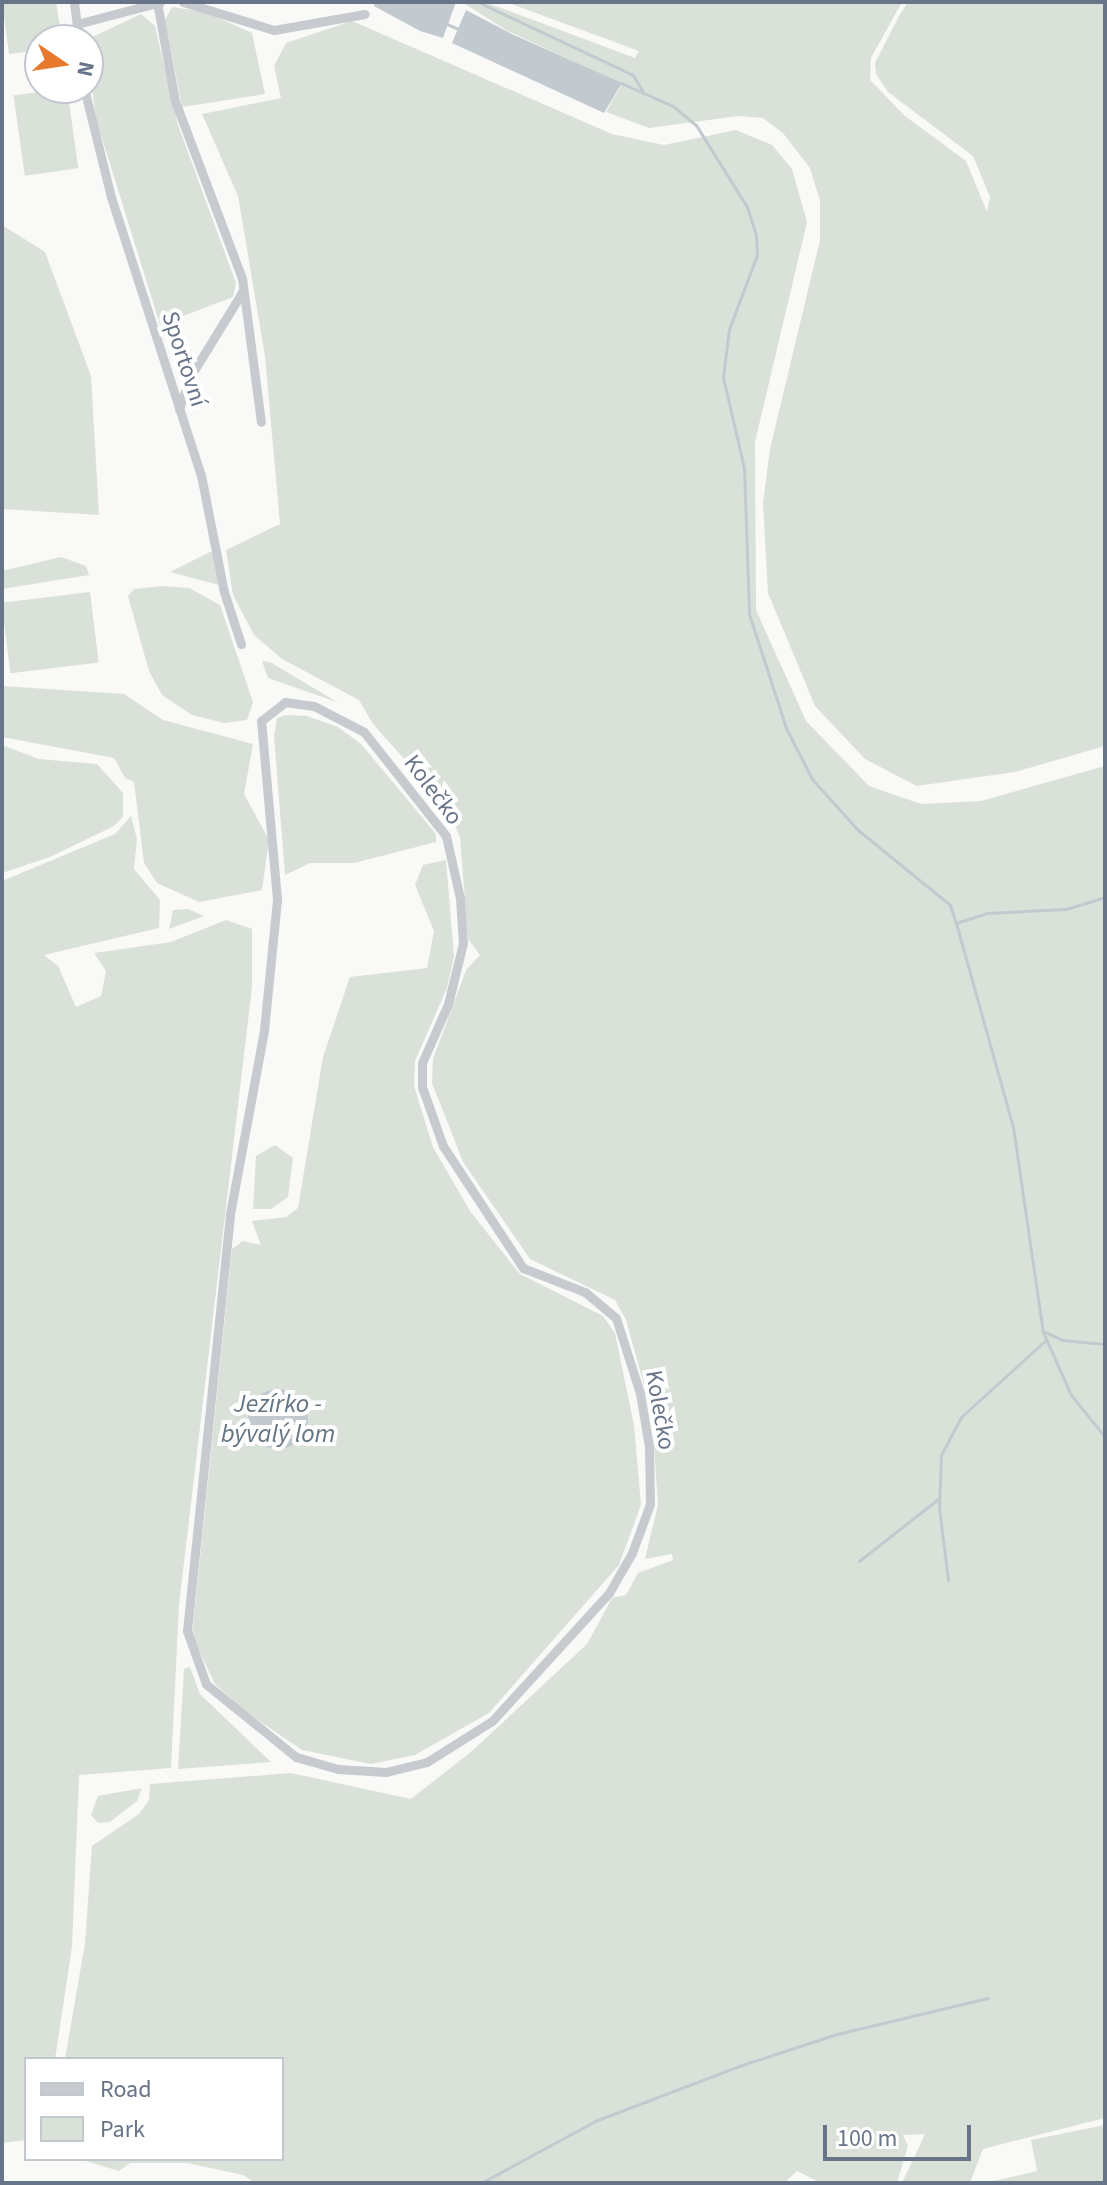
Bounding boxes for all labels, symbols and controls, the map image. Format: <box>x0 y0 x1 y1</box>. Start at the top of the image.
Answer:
north arrow <box>24 24 104 104</box>
text: N <box>68 58 103 80</box>
street label: Sportovní <box>155 308 213 410</box>
street label: Kolečko <box>397 749 469 831</box>
street label: Kolečko <box>639 1368 681 1452</box>
water label: Jezírko - bývalý lom <box>221 1388 335 1450</box>
legend <box>24 2057 284 2161</box>
text: Road <box>100 2072 152 2107</box>
scale bar <box>827 2109 975 2159</box>
text: Park <box>100 2112 145 2147</box>
text: 100 m <box>837 2121 897 2156</box>

